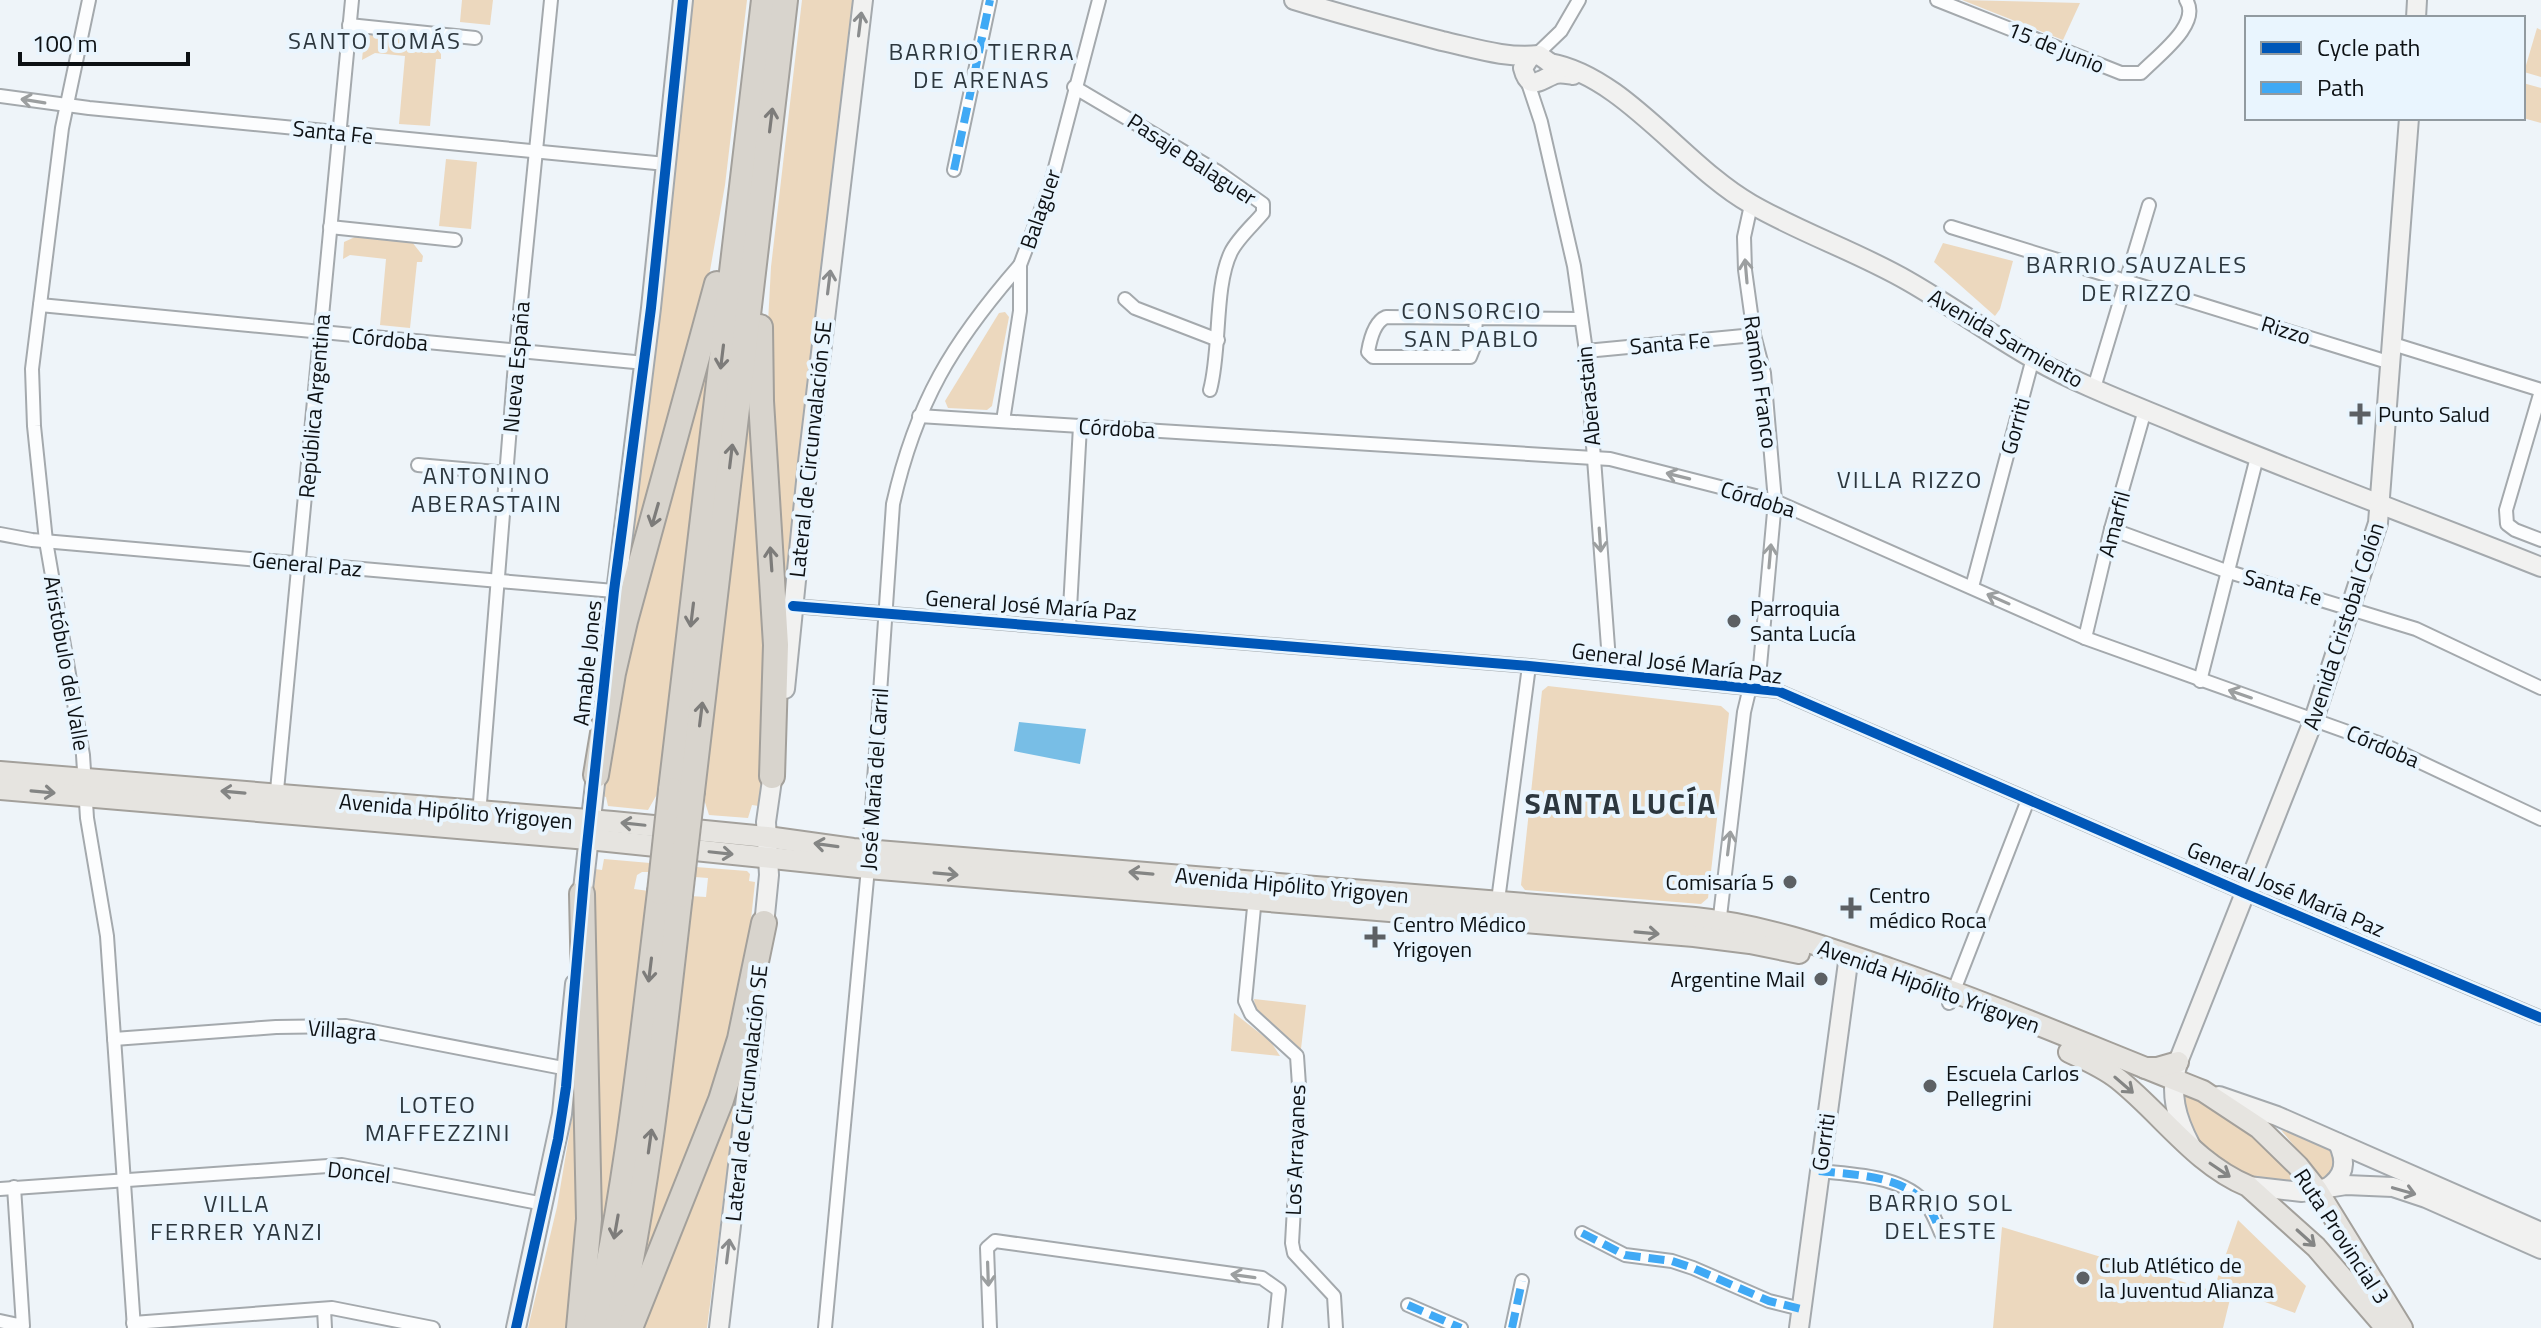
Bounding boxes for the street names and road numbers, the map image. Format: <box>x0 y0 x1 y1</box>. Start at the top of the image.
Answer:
street label: 15 de junio <box>2002 12 2110 82</box>
street label: Pasaje Balaguer <box>1121 104 1264 214</box>
street label: Santa Fe <box>291 111 375 153</box>
street label: Balaguer <box>1011 164 1070 253</box>
street label: Avenida Sarmiento <box>1922 280 2090 396</box>
street label: Nueva España <box>493 300 539 434</box>
street label: Rizzo <box>2257 306 2315 354</box>
street label: República Argentina <box>289 312 339 500</box>
street label: Ramón Franco <box>1735 313 1787 451</box>
street label: Córdoba <box>350 318 430 360</box>
street label: Lateral de Circunvalación SE <box>780 319 840 579</box>
street label: Santa Fe <box>1628 323 1712 363</box>
street label: Aberastain <box>1567 345 1609 447</box>
street label: Gorriti <box>1991 394 2039 458</box>
street label: Córdoba <box>1078 409 1156 447</box>
street label: Córdoba <box>1716 472 1800 526</box>
street label: Amarfil <box>2089 487 2139 561</box>
street label: Avenida Cristobal Colón <box>2293 518 2393 734</box>
street label: General Paz <box>251 542 363 586</box>
street label: Santa Fe <box>2240 560 2326 614</box>
street label: Aristóbulo del Valle <box>35 573 99 753</box>
street label: General José María Paz <box>924 581 1138 629</box>
street label: Amable Jones <box>563 598 611 728</box>
street label: General José María Paz <box>1570 633 1784 693</box>
street label: José María del Carril <box>851 687 897 871</box>
street label: Córdoba <box>2341 715 2425 777</box>
street label: Avenida Hipólito Yrigoyen <box>338 784 574 838</box>
street label: General José María Paz <box>2182 832 2390 946</box>
street label: Avenida Hipólito Yrigoyen <box>1174 858 1410 912</box>
street label: Avenida Hipólito Yrigoyen <box>1813 930 2045 1042</box>
street label: Lateral de Circunvalación SE <box>716 963 776 1223</box>
street label: Villagra <box>307 1011 377 1049</box>
street label: Los Arrayanes <box>1276 1084 1314 1216</box>
street label: Gorriti <box>1802 1111 1844 1173</box>
street label: Doncel <box>326 1152 392 1192</box>
street label: Ruta Provincial 3 <box>2285 1162 2399 1310</box>

